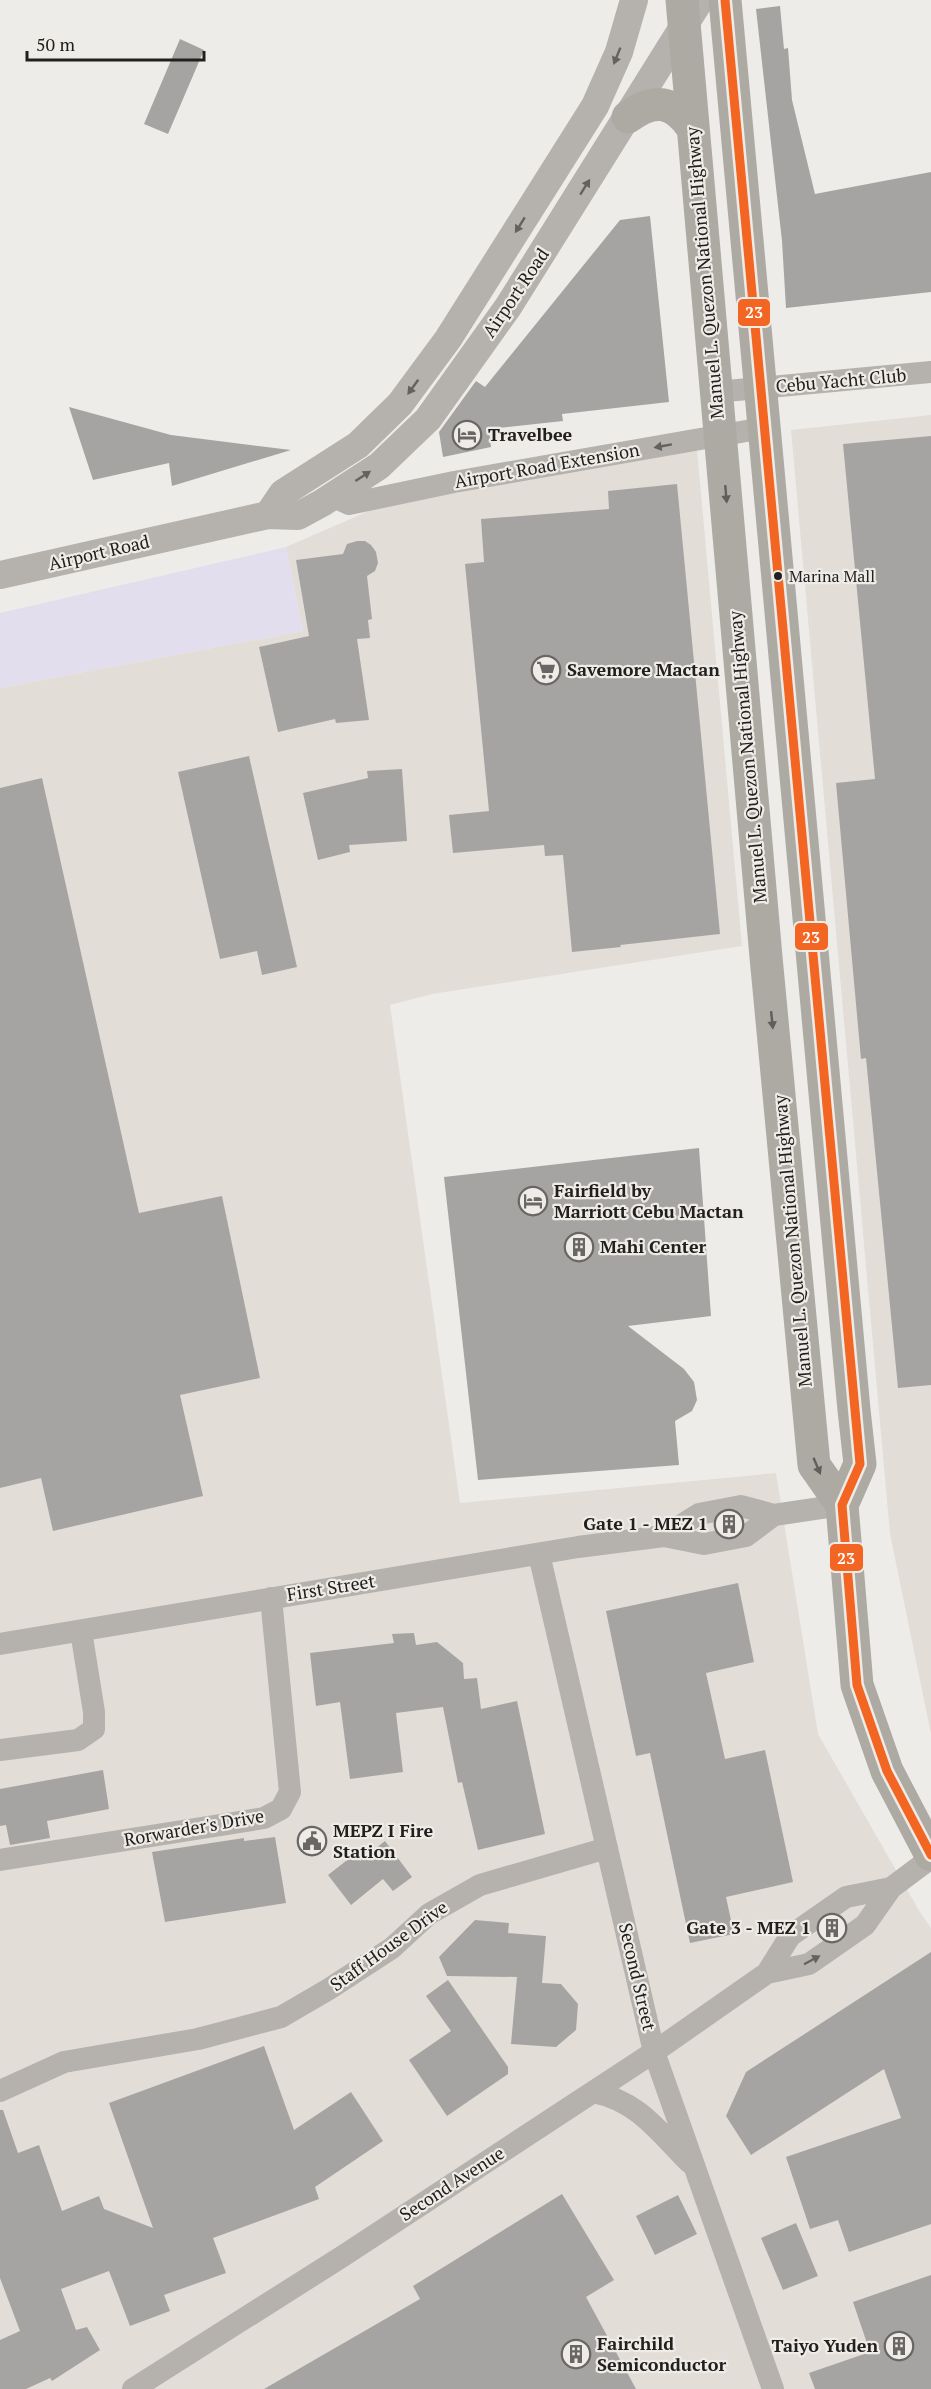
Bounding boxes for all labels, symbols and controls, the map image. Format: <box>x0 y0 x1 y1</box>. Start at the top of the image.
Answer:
scale bar <box>27 24 204 62</box>
text: 50 m <box>36 32 76 56</box>
one-way arrow <box>612 47 621 65</box>
street label: Manuel L. Quezon National Highway <box>679 125 729 420</box>
one-way arrow <box>579 179 590 195</box>
one-way arrow <box>515 217 526 233</box>
street label: Airport Road <box>476 243 554 342</box>
line badge: 23 <box>737 298 771 327</box>
text: 23 <box>745 301 763 323</box>
street label: Cebu Yacht Club <box>775 362 907 398</box>
one-way arrow <box>407 379 419 395</box>
hotel icon: Travelbee <box>451 419 483 451</box>
place label: Travelbee <box>488 422 573 446</box>
street label: Airport Road Extension <box>452 437 641 493</box>
one-way arrow <box>653 442 672 451</box>
one-way arrow <box>355 471 371 482</box>
one-way arrow <box>721 485 730 504</box>
street label: Airport Road <box>46 529 152 575</box>
place label: Marina Mall <box>789 565 875 587</box>
marker: Marina Mall <box>772 570 784 582</box>
street label: Manuel L. Quezon National Highway <box>722 609 772 904</box>
supermarket icon: Savemore Mactan <box>530 654 562 686</box>
place label: Savemore Mactan <box>567 657 720 681</box>
line badge: 23 <box>794 922 829 951</box>
text: 23 <box>802 926 820 948</box>
one-way arrow <box>767 1010 777 1029</box>
street label: Manuel L. Quezon National Highway <box>767 1093 817 1388</box>
place label: Fairfield by Marriott Cebu Mactan <box>554 1178 744 1223</box>
hotel icon: Fairfield by Marriott Cebu Mactan <box>517 1185 549 1217</box>
building icon: Mahi Center <box>563 1231 595 1263</box>
place label: Mahi Center <box>600 1234 707 1258</box>
one-way arrow <box>812 1457 822 1475</box>
building icon: Gate 1 - MEZ 1 <box>713 1508 745 1540</box>
place label: Gate 1 - MEZ 1 <box>583 1511 708 1535</box>
line badge: 23 <box>829 1543 864 1572</box>
text: 23 <box>837 1547 855 1569</box>
street label: First Street <box>285 1568 377 1606</box>
street label: Rorwarder's Drive <box>122 1803 266 1851</box>
place label: MEPZ I Fire Station <box>333 1818 433 1863</box>
public building icon: MEPZ I Fire Station <box>296 1825 328 1857</box>
street label: Staff House Drive <box>325 1894 452 1996</box>
building icon: Gate 3 - MEZ 1 <box>816 1912 848 1944</box>
place label: Gate 3 - MEZ 1 <box>686 1915 811 1939</box>
street label: Second Street <box>614 1921 662 2033</box>
one-way arrow <box>803 1956 821 1966</box>
street label: Second Avenue <box>394 2140 508 2226</box>
building icon: Taiyo Yuden <box>883 2330 915 2362</box>
place label: Fairchild Semiconductor <box>597 2331 726 2376</box>
place label: Taiyo Yuden <box>772 2333 878 2357</box>
building icon: Fairchild Semiconductor <box>560 2338 592 2370</box>

